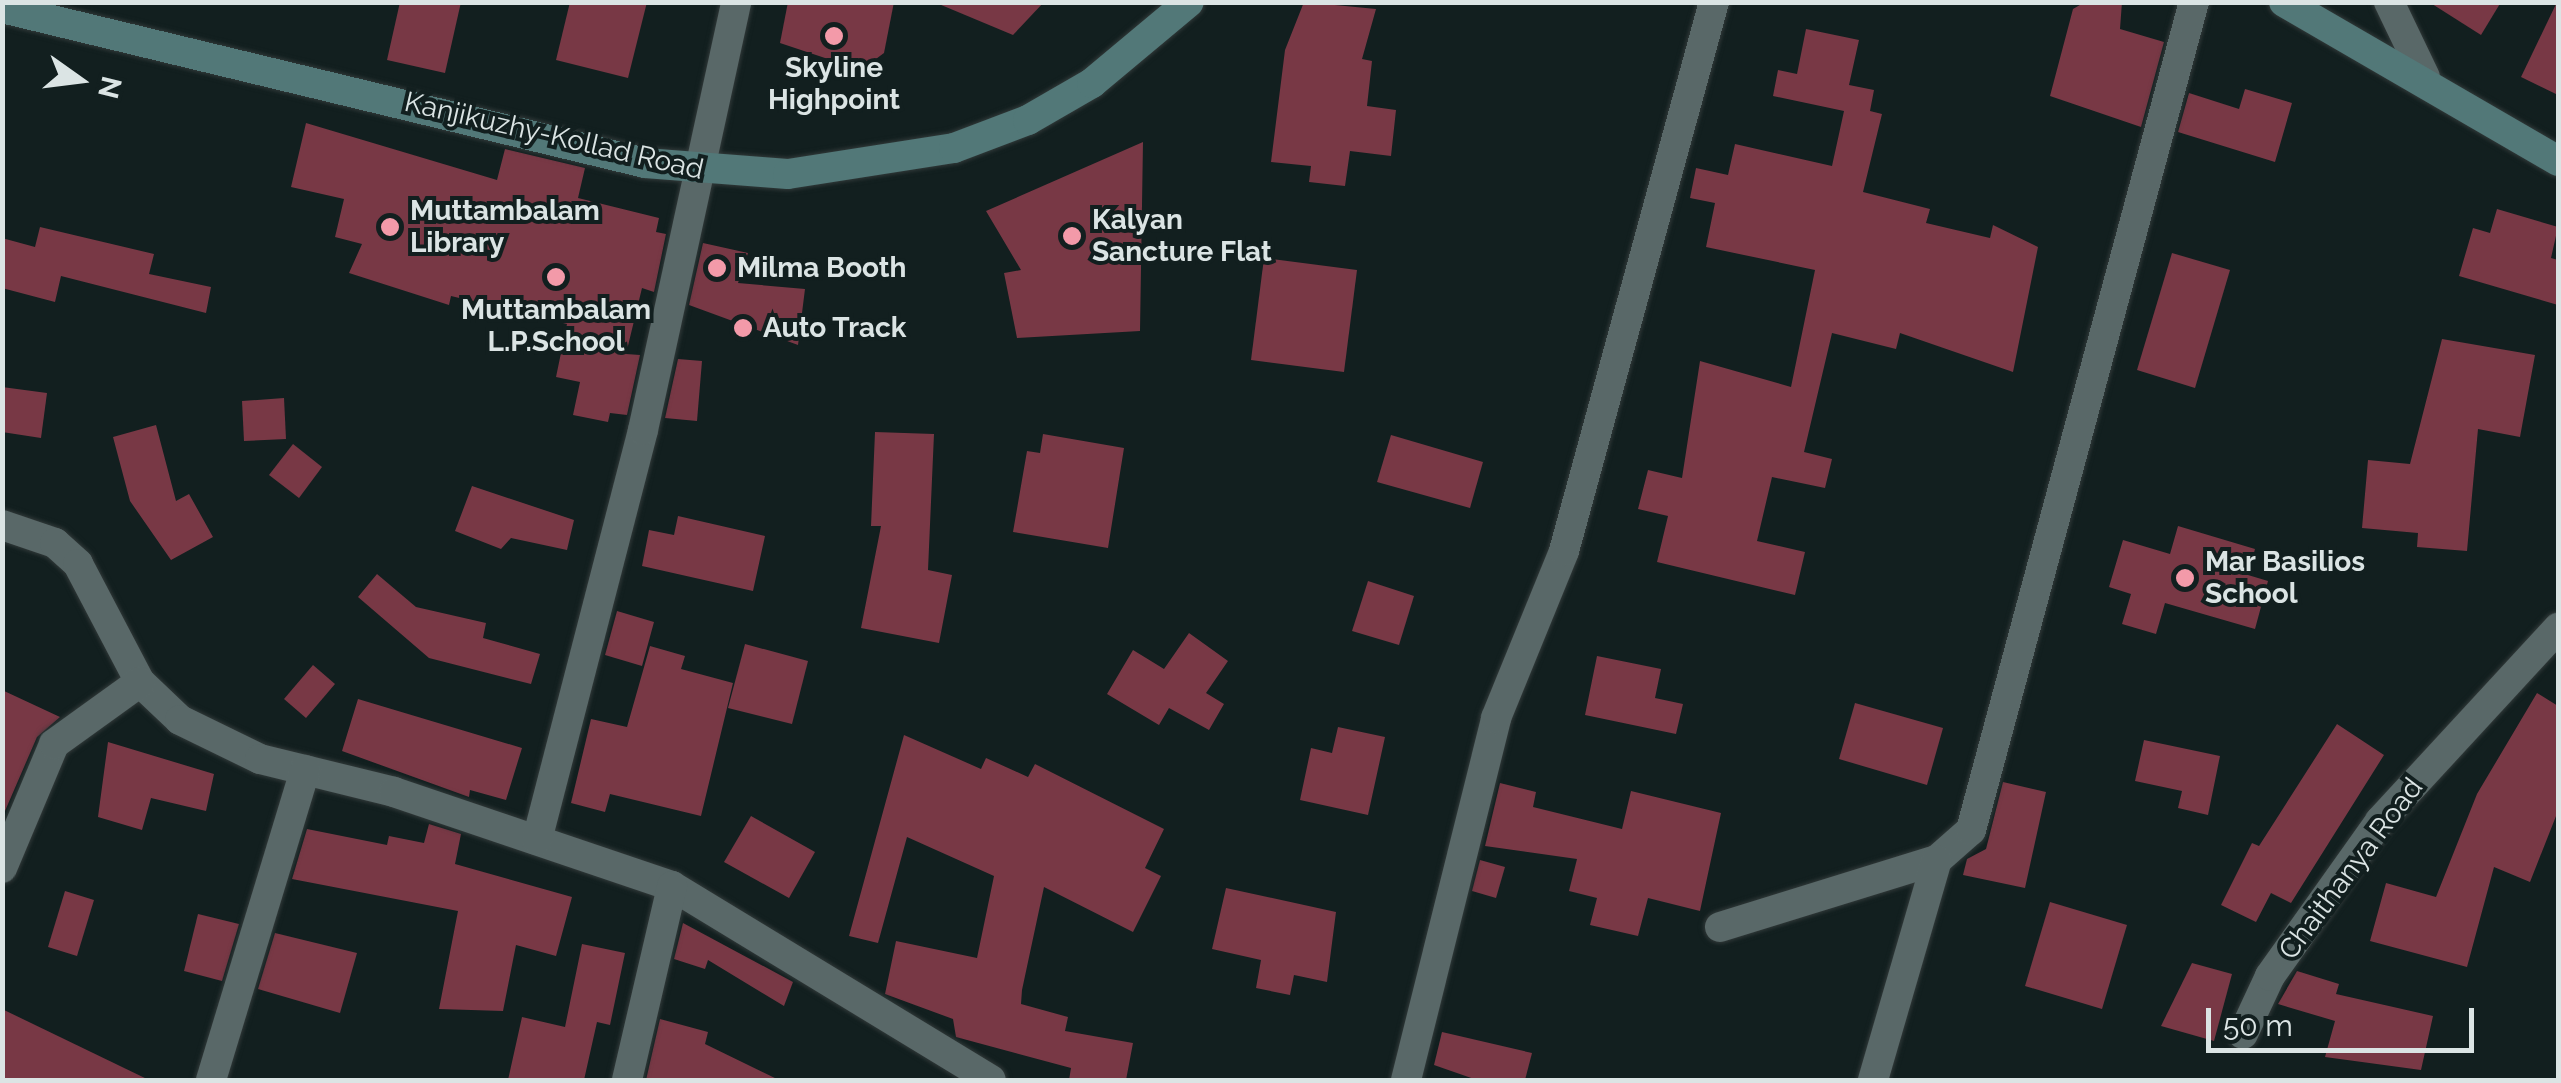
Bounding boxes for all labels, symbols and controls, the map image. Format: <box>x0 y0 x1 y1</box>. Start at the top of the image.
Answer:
marker: Skyline Highpoint <box>823 25 845 47</box>
north arrow <box>30 30 130 130</box>
place label: Skyline Highpoint <box>768 51 900 117</box>
text: N <box>91 73 128 102</box>
street label: Kanjikuzhy-Kollad Road <box>401 85 707 187</box>
place label: Muttambalam Library <box>410 194 600 260</box>
place label: Kalyan Sancture Flat <box>1092 203 1272 269</box>
marker: Muttambalam Library <box>379 216 401 238</box>
marker: Kalyan Sancture Flat <box>1061 225 1083 247</box>
place label: Milma Booth <box>737 251 907 285</box>
marker: Milma Booth <box>706 257 728 279</box>
marker: Muttambalam L.P.School <box>545 266 567 288</box>
place label: Muttambalam L.P.School <box>461 293 651 359</box>
place label: Auto Track <box>763 311 907 345</box>
marker: Auto Track <box>732 317 754 339</box>
place label: Mar Basilios School <box>2205 545 2366 611</box>
marker: Mar Basilios School <box>2174 567 2196 589</box>
street label: Chaithanya Road <box>2272 772 2430 966</box>
scale bar <box>2211 988 2478 1050</box>
text: 50 m <box>2223 1008 2293 1043</box>

